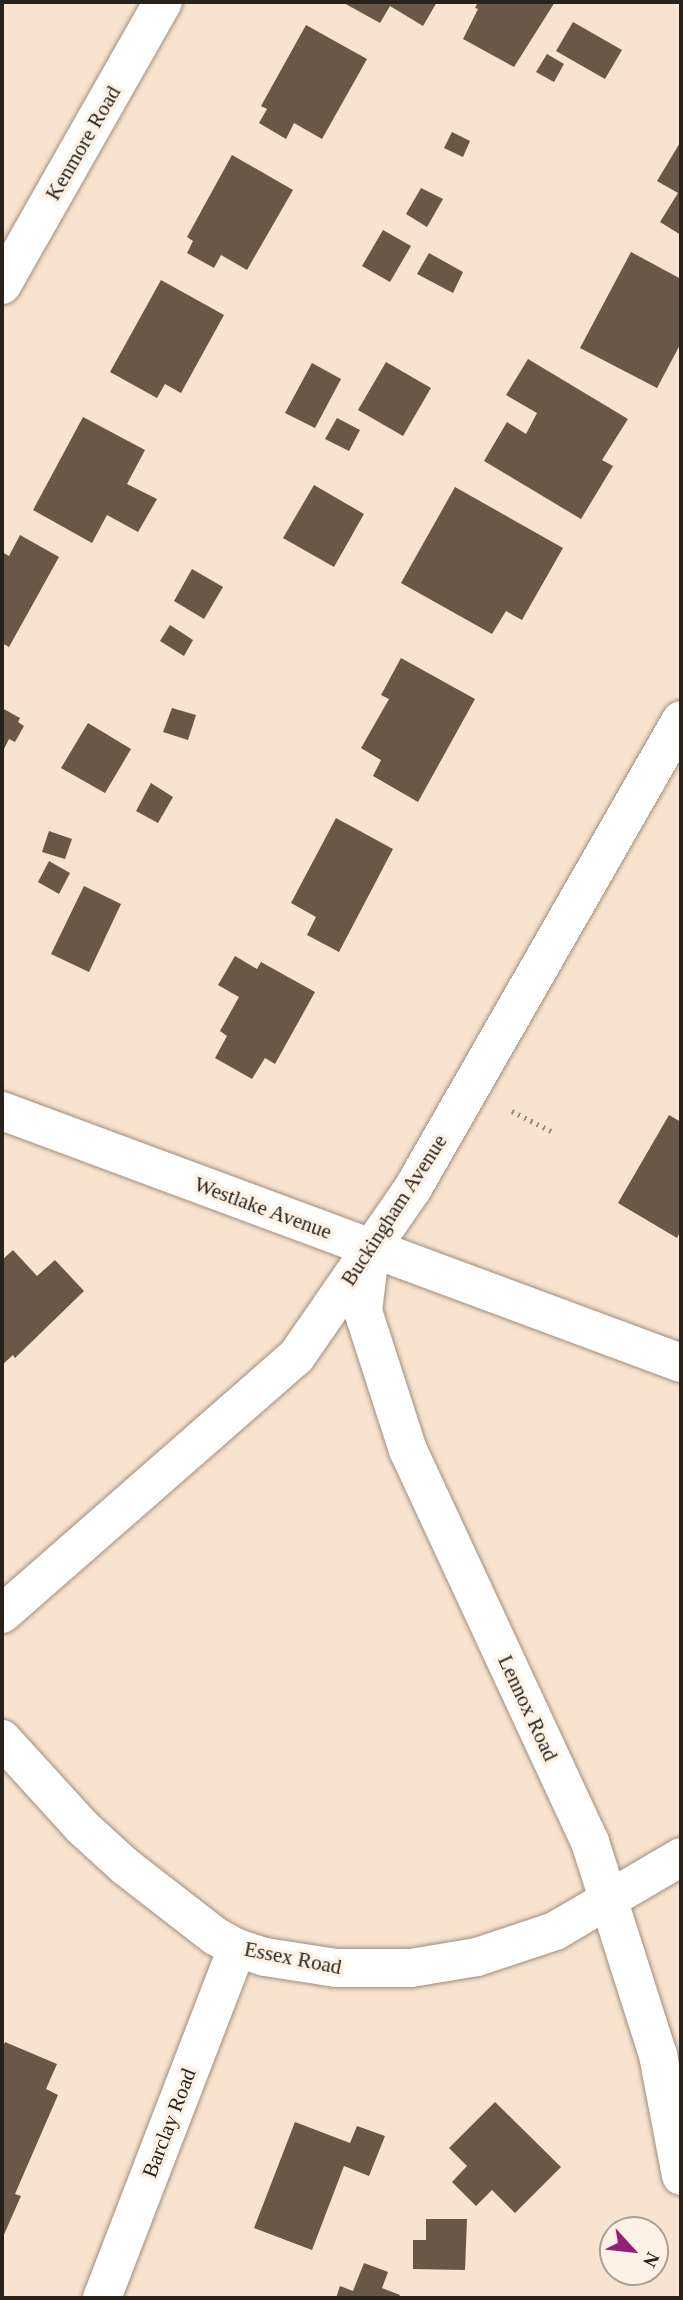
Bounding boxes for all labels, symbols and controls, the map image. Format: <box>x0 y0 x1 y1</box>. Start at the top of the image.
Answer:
street label: Kenmore Road <box>40 81 126 205</box>
street label: Buckingham Avenue <box>335 1129 453 1291</box>
street label: Westlake Avenue <box>190 1171 336 1245</box>
street label: Lennox Road <box>493 1651 563 1765</box>
street label: Essex Road <box>242 1936 344 1980</box>
street label: Barclay Road <box>137 2065 201 2181</box>
north arrow <box>599 2216 669 2286</box>
text: N <box>639 2249 664 2271</box>

